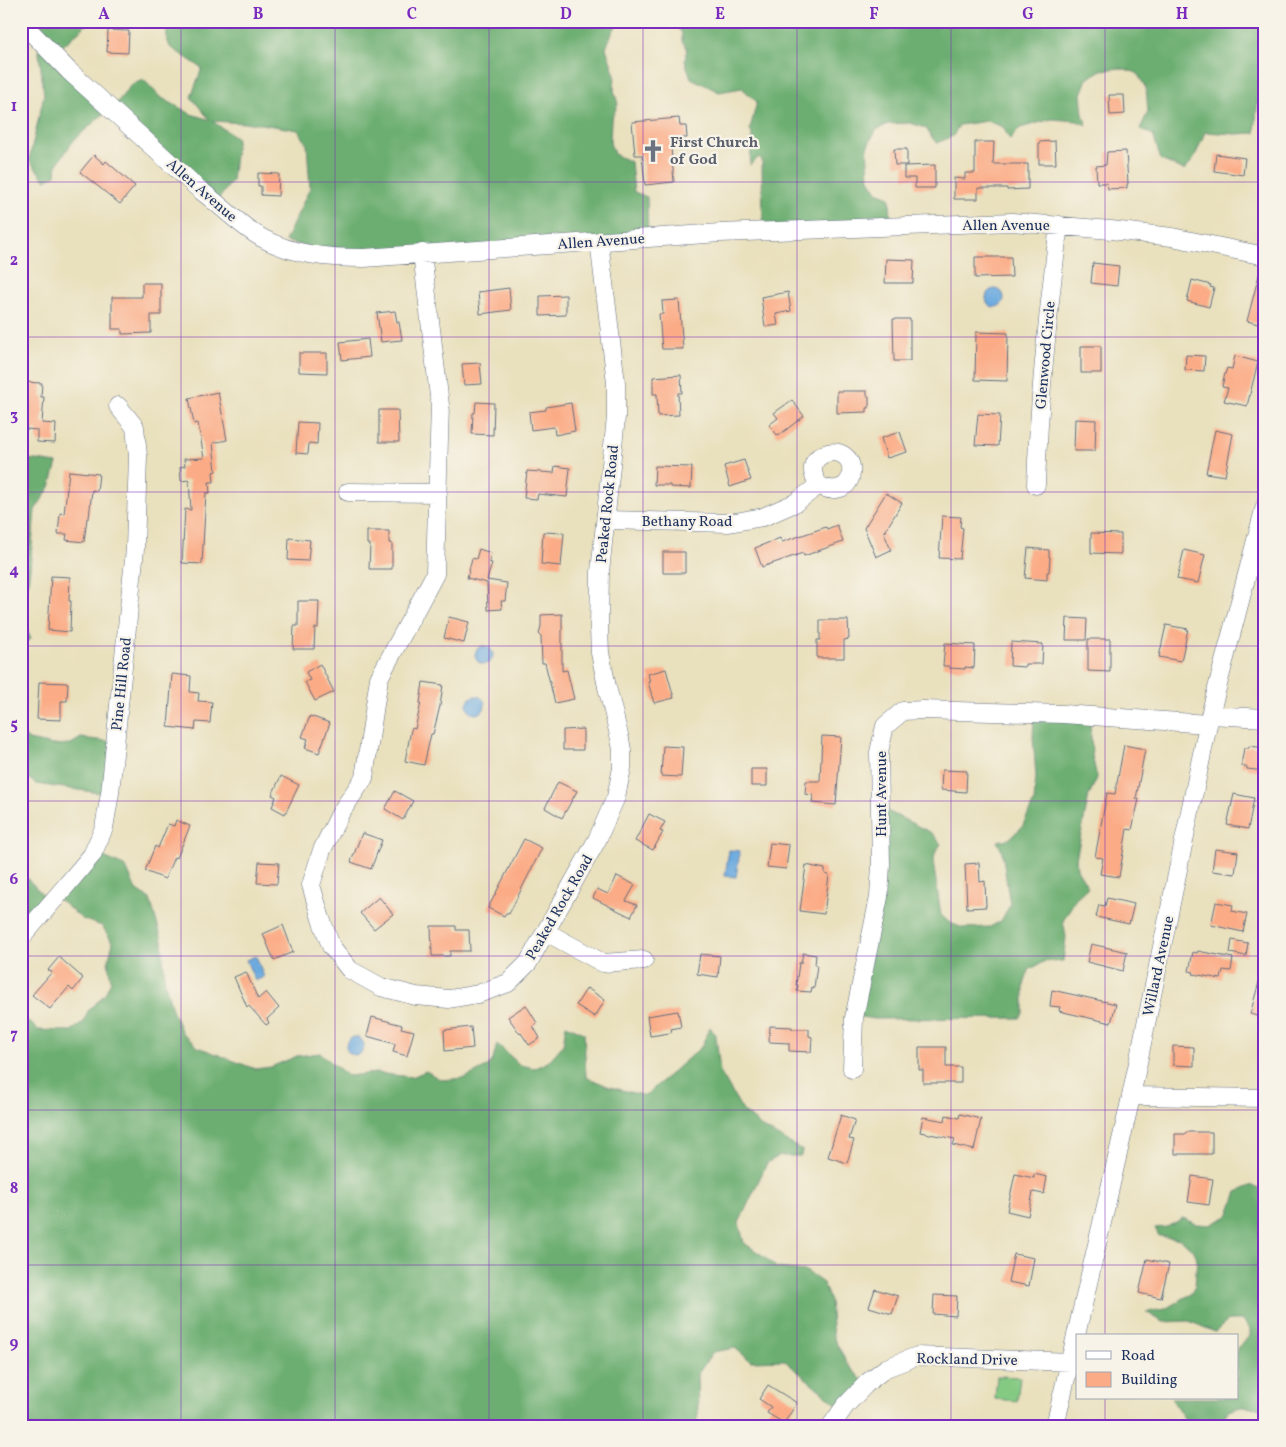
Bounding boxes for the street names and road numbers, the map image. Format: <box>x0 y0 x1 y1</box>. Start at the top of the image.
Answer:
street label: Allen Avenue <box>161 154 241 228</box>
street label: Allen Avenue <box>962 216 1050 237</box>
street label: Allen Avenue <box>557 229 646 256</box>
street label: Glenwood Circle <box>1031 300 1062 410</box>
street label: Peaked Rock Road <box>592 444 625 564</box>
street label: Bethany Road <box>641 512 733 533</box>
street label: Pine Hill Road <box>107 636 138 732</box>
street label: Hunt Avenue <box>872 751 893 837</box>
street label: Peaked Rock Road <box>521 851 599 964</box>
street label: Willard Avenue <box>1139 914 1180 1019</box>
street label: Rockland Drive <box>916 1349 1018 1372</box>

